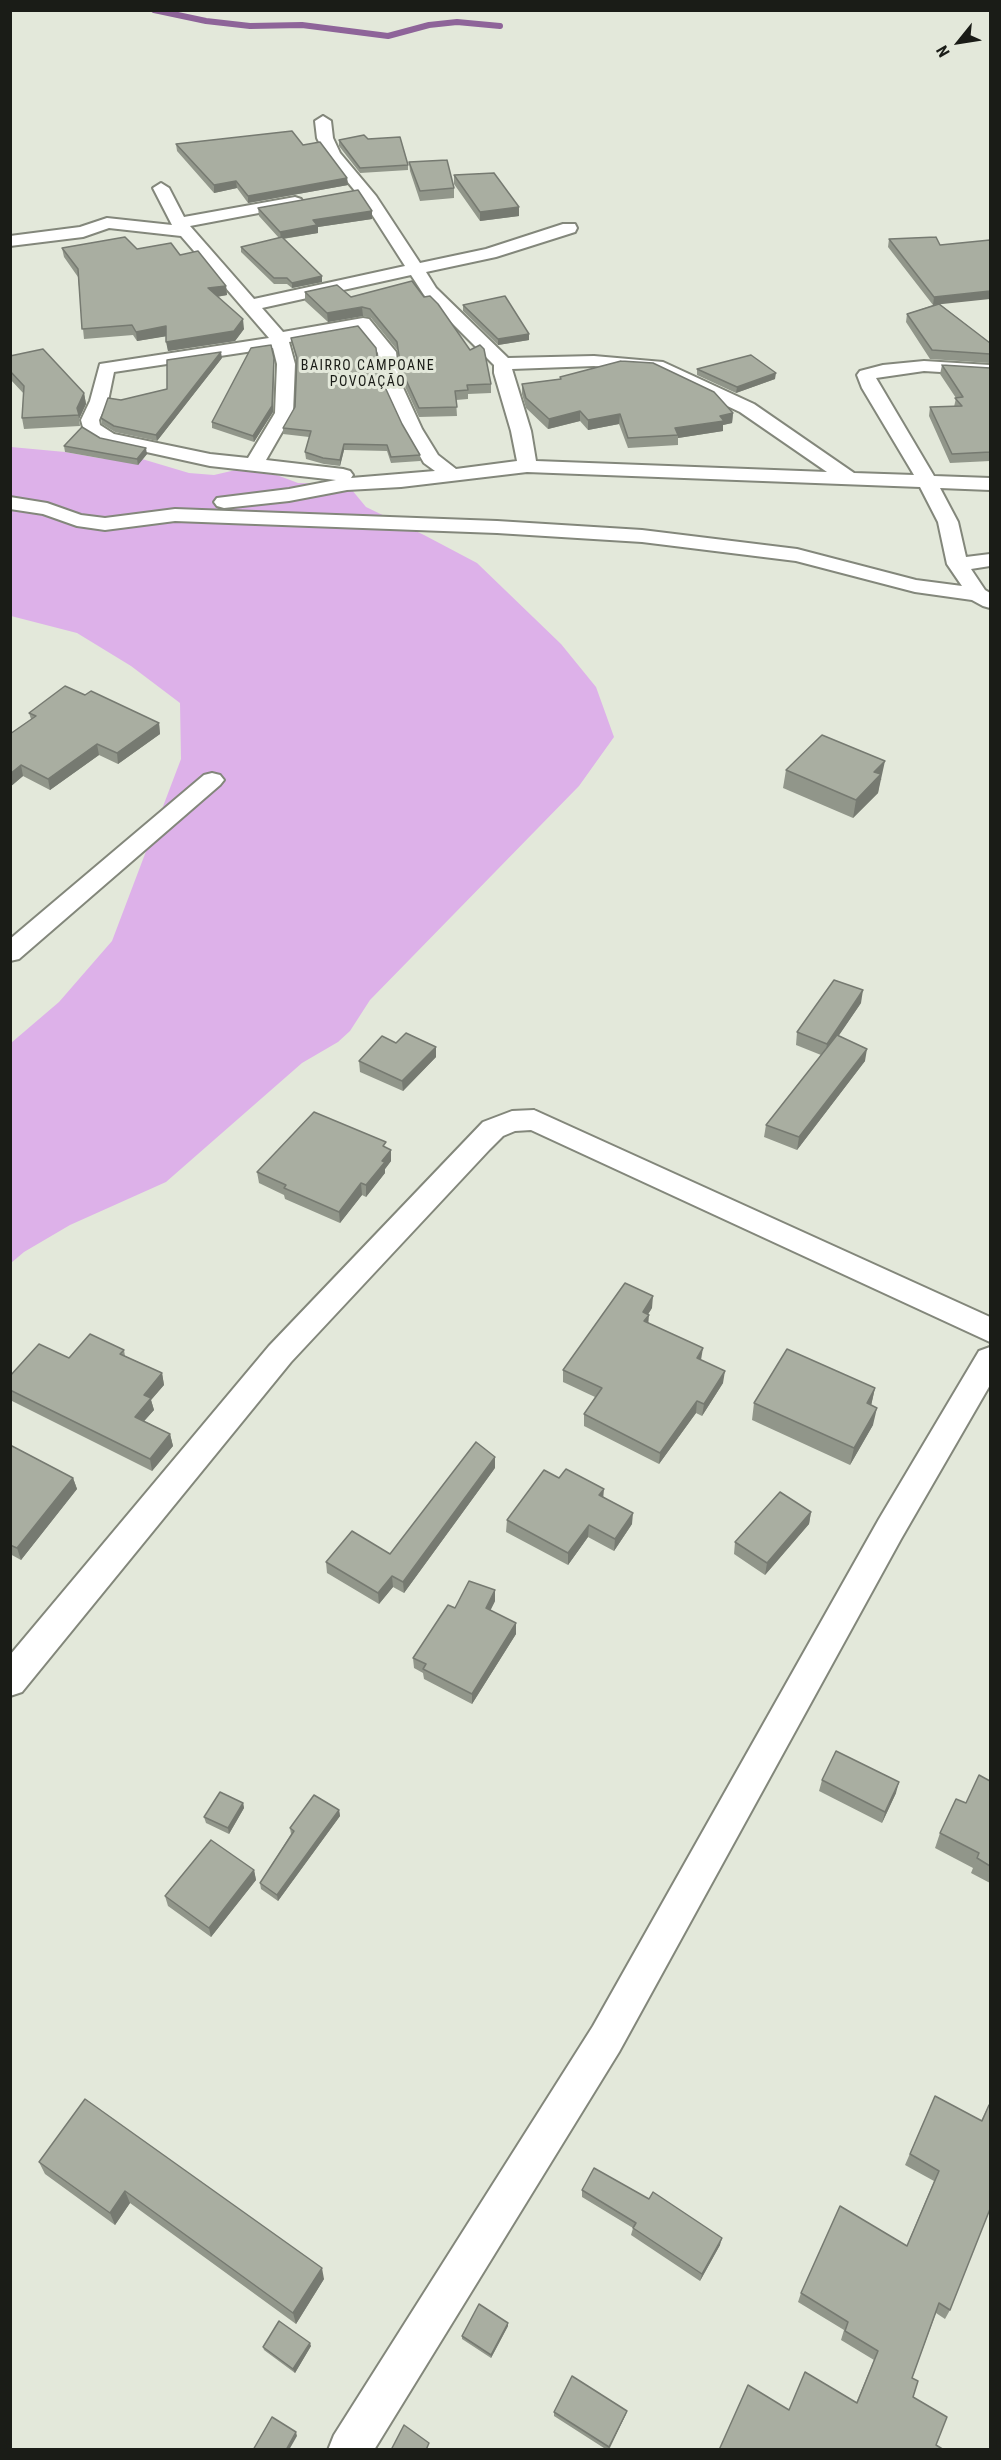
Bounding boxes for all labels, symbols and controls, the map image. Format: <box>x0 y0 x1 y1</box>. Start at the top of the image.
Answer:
north arrow <box>929 12 989 72</box>
text: N <box>932 42 954 60</box>
district label: BAIRRO CAMPOANE POVOAÇÃO <box>301 358 435 390</box>

